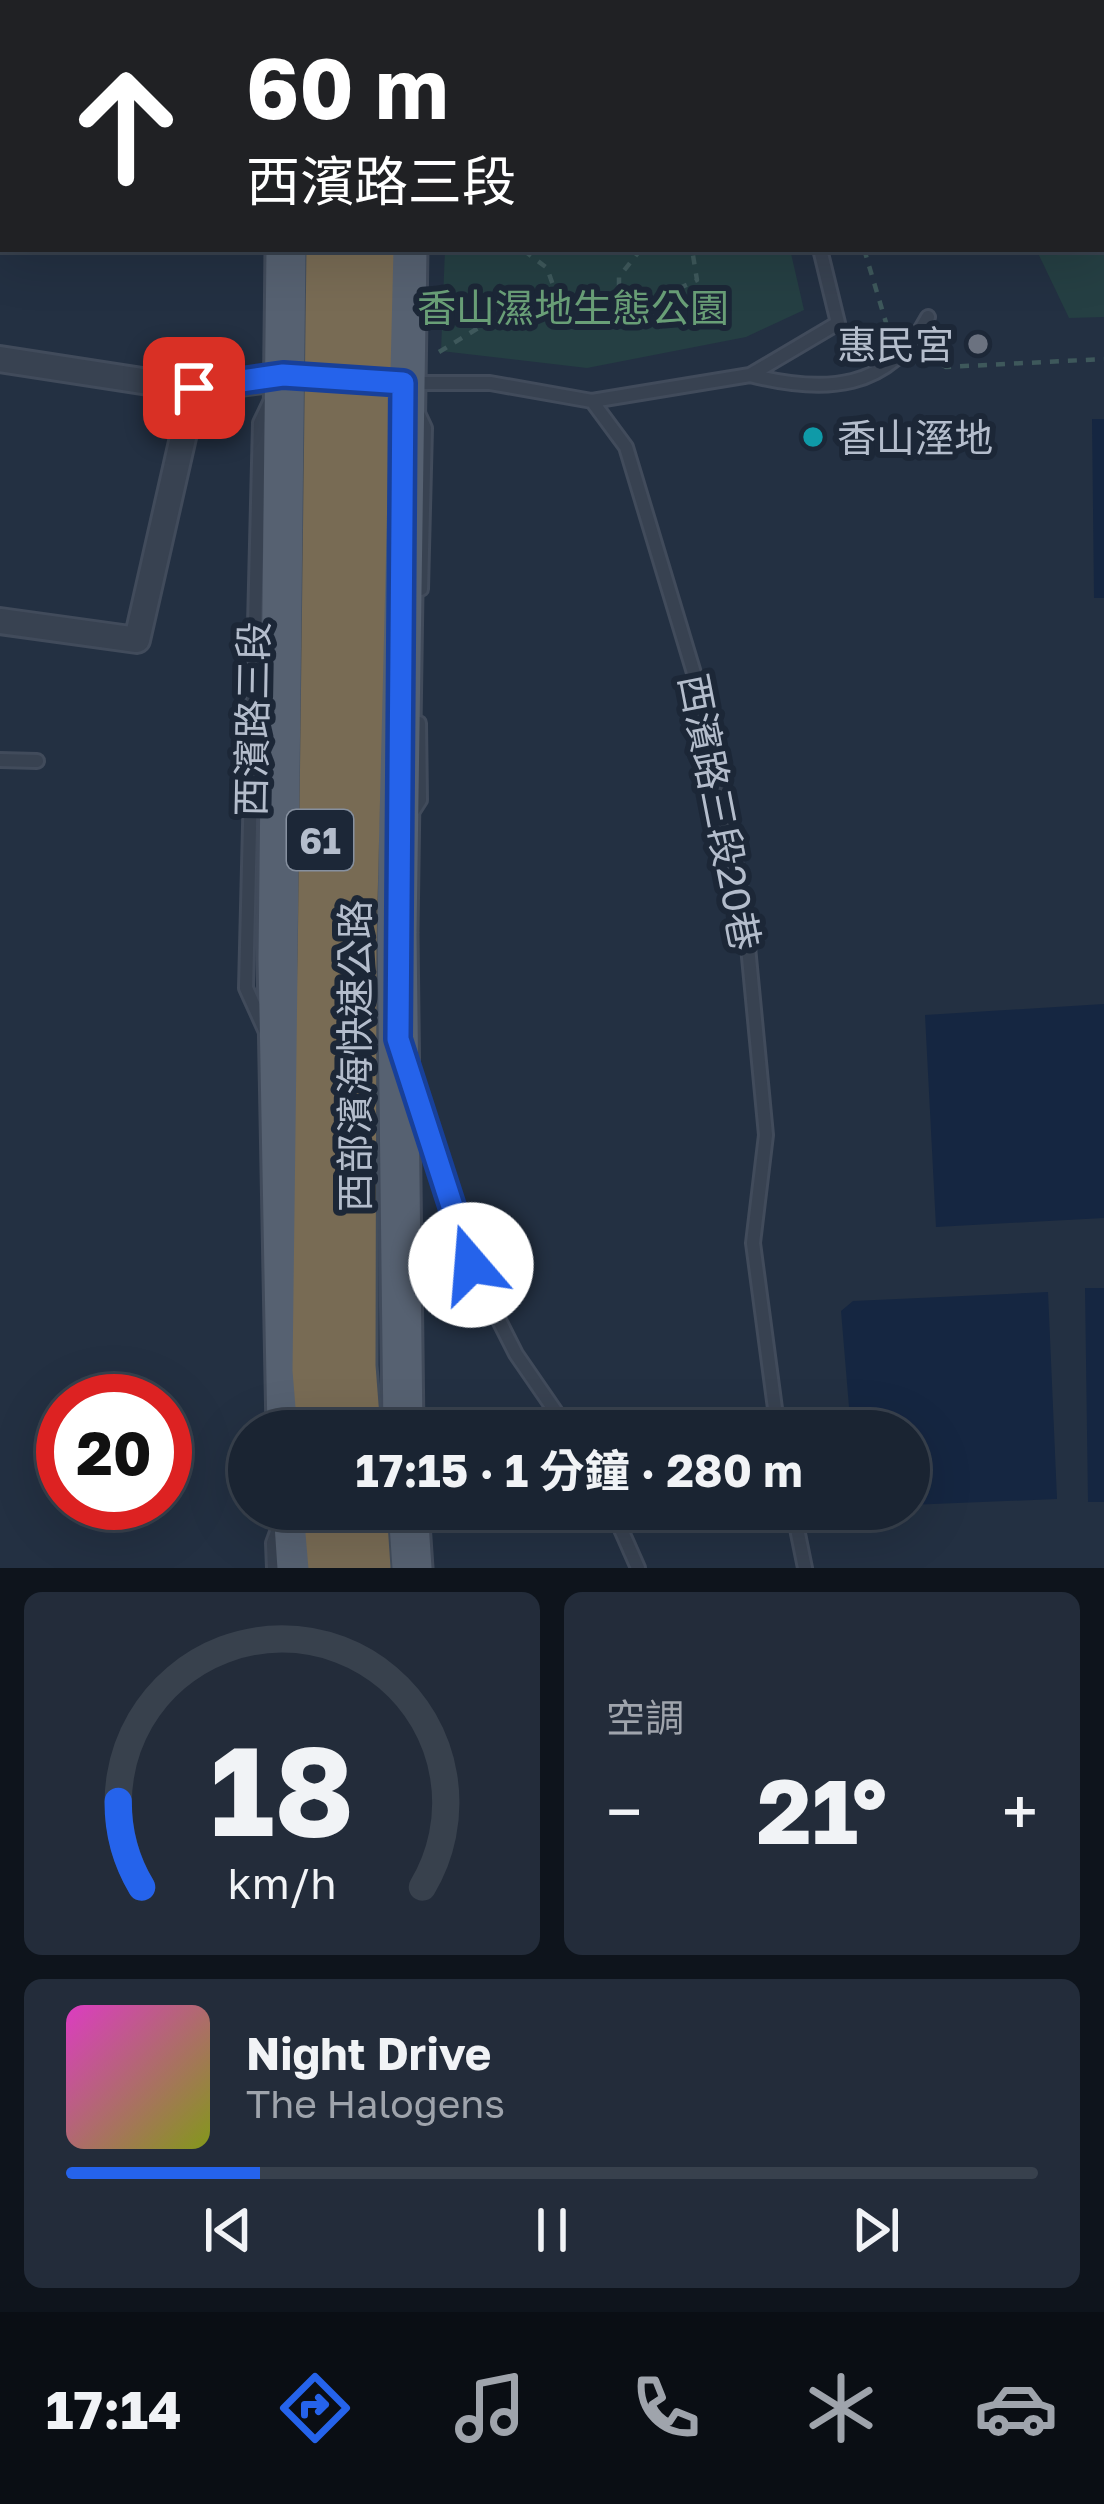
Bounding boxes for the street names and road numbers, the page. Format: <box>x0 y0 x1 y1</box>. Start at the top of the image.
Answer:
street label: 西濱路三段 <box>227 621 277 817</box>
street label: 西濱路三段20巷 <box>670 670 770 954</box>
road number: 61 <box>287 810 353 870</box>
street label: 西部濱海快速公路 <box>331 900 378 1212</box>

